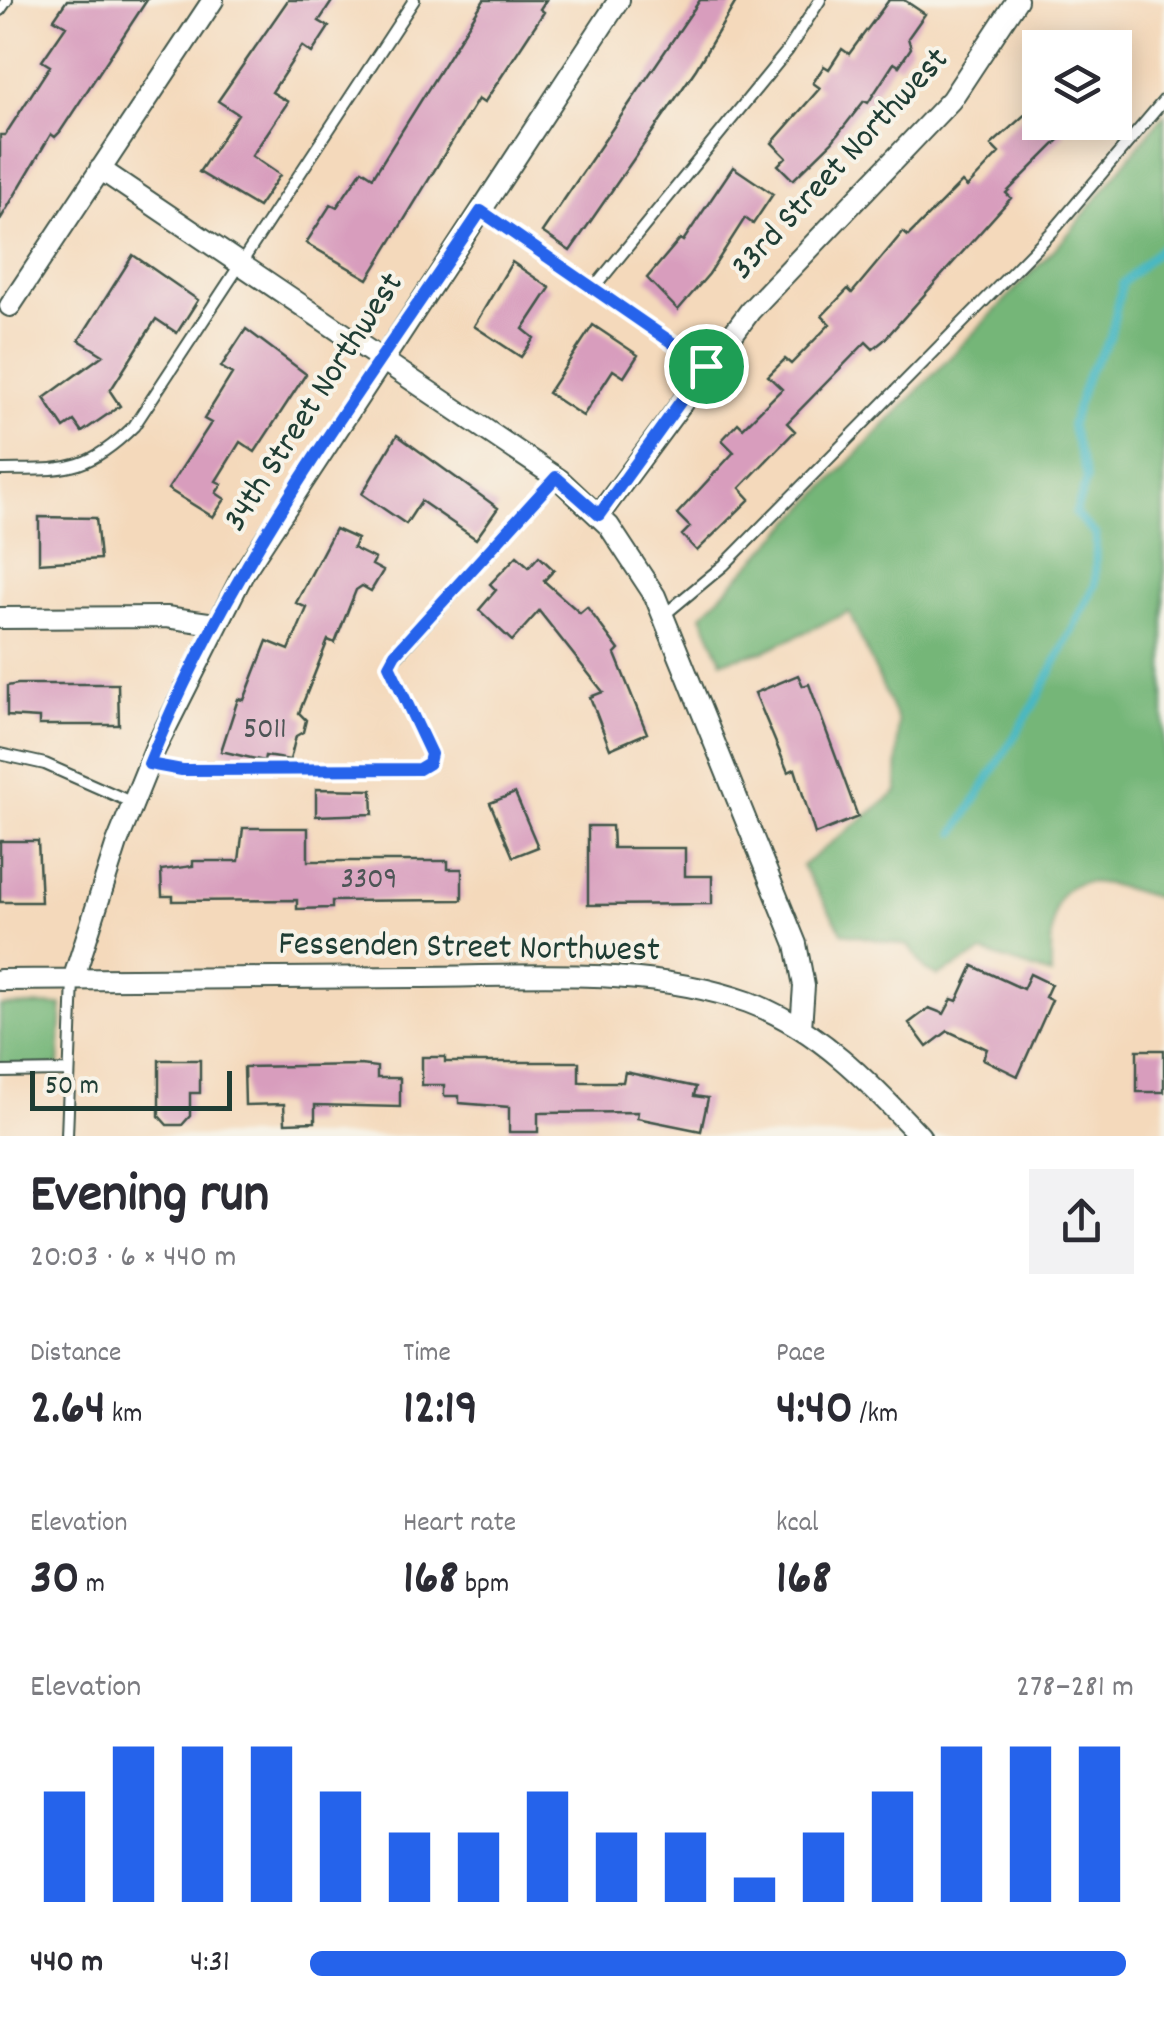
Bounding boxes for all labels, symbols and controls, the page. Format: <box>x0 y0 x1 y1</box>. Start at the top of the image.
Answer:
map controls <box>1022 30 1132 140</box>
button: layers <box>1022 30 1132 140</box>
street label: 33rd Street Northwest <box>720 37 962 292</box>
street label: 34th Street Northwest <box>212 263 418 543</box>
pin <box>664 324 749 409</box>
icon: arrive <box>679 339 734 394</box>
house number: 5011 <box>243 710 287 753</box>
house number: 3309 <box>341 860 397 903</box>
street label: Fessenden Street Northwest <box>278 921 660 977</box>
scale bar <box>30 1066 232 1110</box>
text: 50 m <box>45 1068 99 1108</box>
text: Evening run <box>30 1159 269 1238</box>
button: share <box>1029 1169 1134 1274</box>
text: 20:03 · 6 × 440 m <box>30 1236 237 1282</box>
text: Distance <box>30 1335 121 1375</box>
text: Time <box>403 1335 451 1375</box>
text: Pace <box>776 1335 825 1375</box>
text: 2.64 <box>30 1375 105 1447</box>
text: 12:19 <box>403 1375 478 1447</box>
text: 4:40 <box>776 1375 853 1447</box>
text: km <box>105 1396 143 1436</box>
text: /km <box>853 1396 898 1436</box>
text: Elevation <box>30 1505 127 1545</box>
text: Heart rate <box>403 1505 516 1545</box>
text: kcal <box>776 1505 819 1545</box>
text: 30 <box>30 1545 79 1617</box>
text: 168 <box>403 1545 459 1617</box>
text: 168 <box>776 1545 832 1617</box>
text: m <box>79 1566 105 1606</box>
text: bpm <box>459 1566 509 1606</box>
text: Elevation <box>30 1666 141 1712</box>
text: 278–281 m <box>1016 1666 1134 1712</box>
text: 440 m <box>30 1941 103 1987</box>
text: 4:31 <box>190 1941 230 1987</box>

